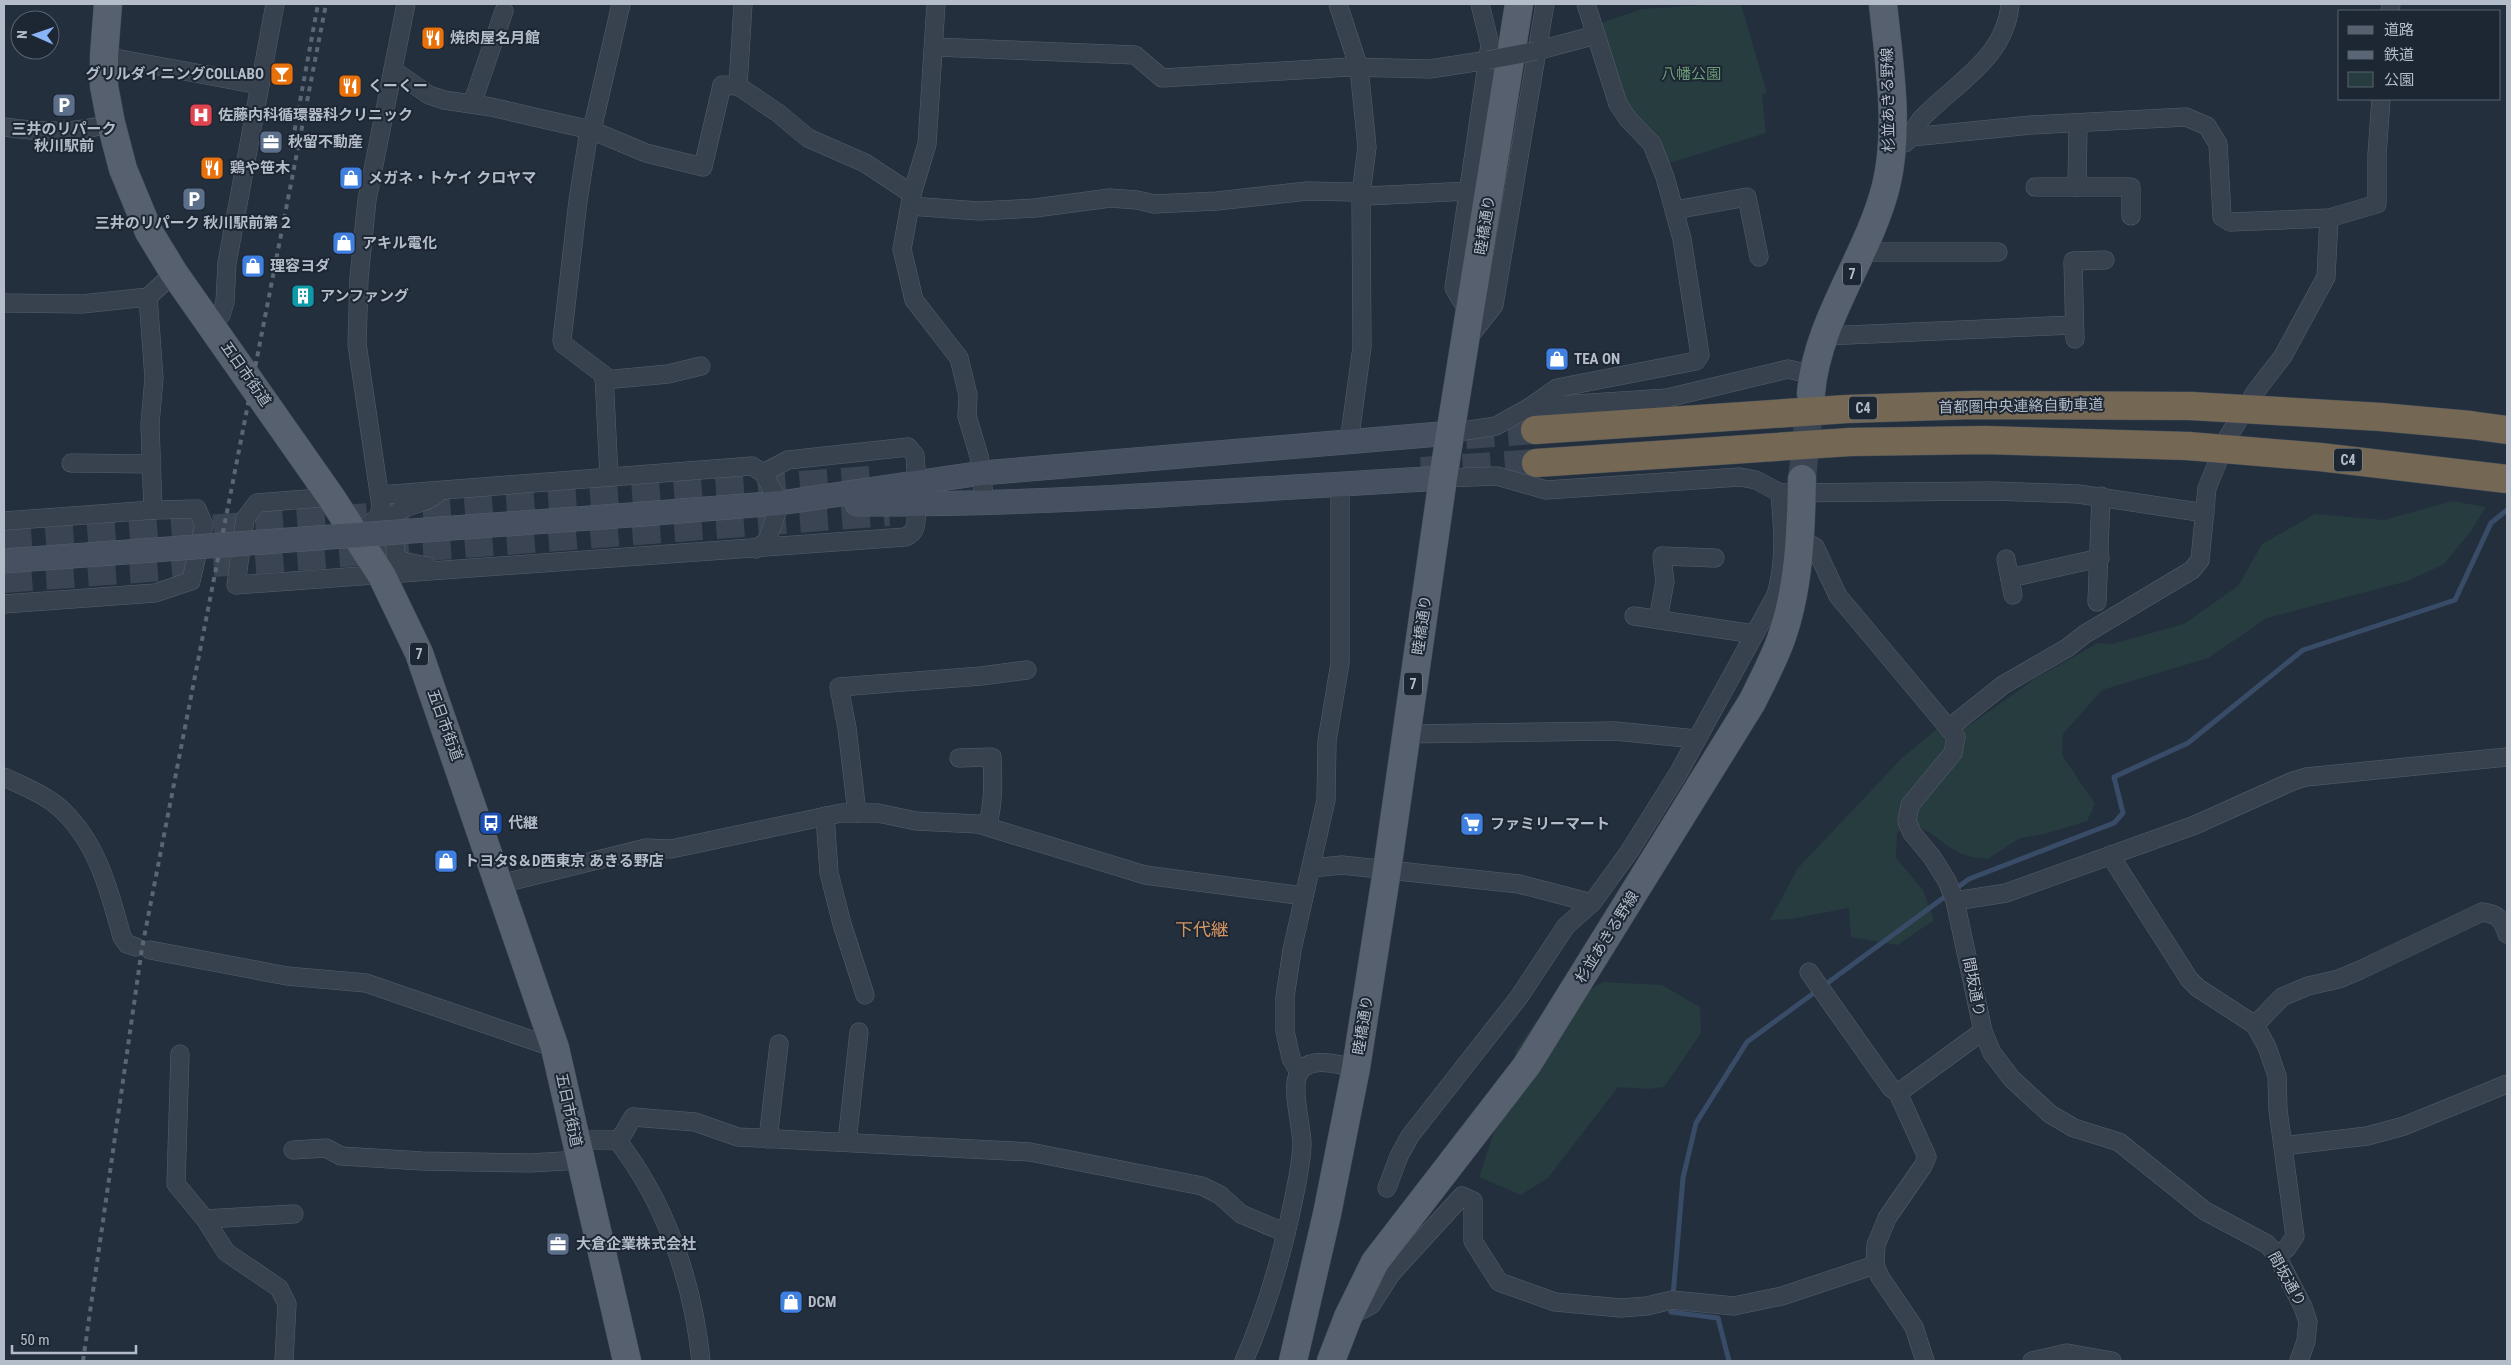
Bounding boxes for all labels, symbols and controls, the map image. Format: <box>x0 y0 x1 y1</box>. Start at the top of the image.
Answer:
north arrow <box>10 10 60 60</box>
legend <box>2338 10 2501 100</box>
text: 道路 <box>2384 21 2414 39</box>
restaurant icon: 焼肉屋名月館 <box>420 25 446 51</box>
place label: 焼肉屋名月館 <box>450 29 540 47</box>
text: N <box>14 30 30 39</box>
text: 鉄道 <box>2384 46 2414 64</box>
street label: 杉並あきる野線 <box>1878 47 1898 153</box>
bar icon: グリルダイニングCOLLABO <box>269 61 295 87</box>
place label: グリルダイニングCOLLABO <box>85 65 264 83</box>
park label: 八幡公園 <box>1661 65 1721 83</box>
text: 公園 <box>2384 71 2414 89</box>
restaurant icon: くーくー <box>337 73 363 99</box>
place label: くーくー <box>368 77 428 95</box>
parking icon: 三井のリパーク 秋川駅前 <box>51 92 77 118</box>
hospital icon: 佐藤内科循環器科クリニック <box>188 102 214 128</box>
place label: 佐藤内科循環器科クリニック <box>218 106 413 124</box>
place label: 三井のリパーク 秋川駅前 <box>11 120 117 155</box>
office icon: 秋留不動産 <box>258 129 284 155</box>
place label: 秋留不動産 <box>288 133 363 151</box>
restaurant icon: 鶏や笹木 <box>199 155 225 181</box>
place label: 鶏や笹木 <box>230 159 290 177</box>
shop icon: メガネ・トケイ クロヤマ <box>338 165 364 191</box>
place label: メガネ・トケイ クロヤマ <box>368 169 536 187</box>
parking icon: 三井のリパーク 秋川駅前第２ <box>181 186 207 212</box>
street label: 睦橋通り <box>1471 194 1499 256</box>
place label: 三井のリパーク 秋川駅前第２ <box>95 214 293 232</box>
shop icon: アキル電化 <box>331 230 357 256</box>
place label: アキル電化 <box>362 234 437 252</box>
shop icon: 理容ヨダ <box>240 253 266 279</box>
place label: 理容ヨダ <box>270 257 330 275</box>
road number: 7 <box>1843 262 1861 286</box>
building icon: アンファング <box>290 283 316 309</box>
place label: アンファング <box>320 287 409 305</box>
street label: 五日市街道 <box>217 338 275 410</box>
shop icon: TEA ON <box>1544 346 1570 372</box>
place label: TEA ON <box>1574 350 1620 368</box>
road number: C4 <box>1849 396 1877 419</box>
street label: 首都圏中央連絡自動車道 <box>1938 396 2104 416</box>
road number: C4 <box>2334 448 2362 472</box>
street label: 睦橋通り <box>1409 594 1435 656</box>
road number: 7 <box>410 642 428 666</box>
road number: 7 <box>1404 672 1422 696</box>
street label: 五日市街道 <box>424 687 466 763</box>
bus stop icon: 代継 <box>478 810 504 836</box>
supermarket icon: ファミリーマート <box>1459 811 1485 837</box>
place label: 代継 <box>508 814 538 832</box>
place label: ファミリーマート <box>1490 815 1610 833</box>
shop icon: トヨタS＆D西東京 あきる野店 <box>433 848 459 874</box>
place label: トヨタS＆D西東京 あきる野店 <box>464 852 664 870</box>
street label: 杉並あきる野線 <box>1572 888 1642 986</box>
district label: 下代継 <box>1175 919 1229 940</box>
street label: 間坂通り <box>1959 956 1989 1018</box>
street label: 睦橋通り <box>1349 994 1377 1056</box>
street label: 五日市街道 <box>552 1071 586 1149</box>
office icon: 大倉企業株式会社 <box>545 1231 571 1257</box>
place label: 大倉企業株式会社 <box>576 1235 696 1253</box>
street label: 間坂通り <box>2265 1248 2309 1310</box>
shop icon: DCM <box>778 1289 804 1315</box>
place label: DCM <box>808 1293 836 1311</box>
scale bar <box>12 1322 136 1354</box>
text: 50 m <box>20 1331 50 1349</box>

